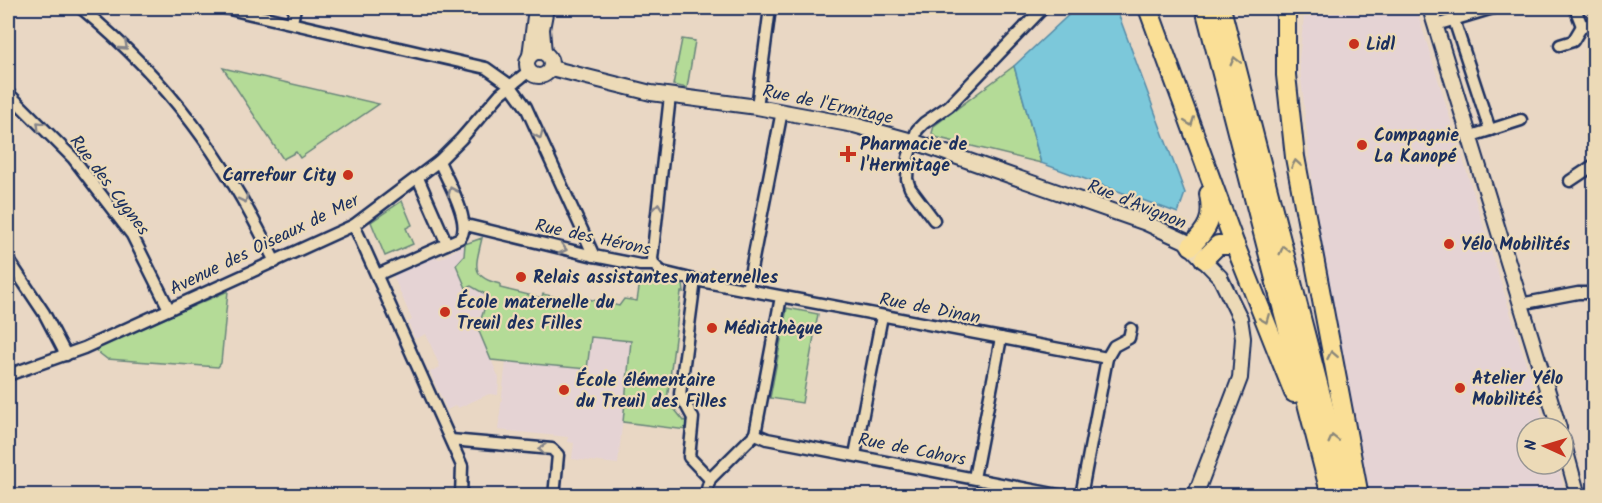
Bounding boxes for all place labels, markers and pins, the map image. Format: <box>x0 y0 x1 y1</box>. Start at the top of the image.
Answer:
place label: Lidl <box>1366 31 1395 60</box>
marker: Lidl <box>1347 37 1361 51</box>
place label: Compagnie La Kanopé <box>1374 122 1459 172</box>
place label: Pharmacie de l'Hermitage <box>860 131 968 181</box>
marker: Compagnie La Kanopé <box>1355 138 1369 152</box>
marker: Pharmacie de l'Hermitage <box>841 147 855 161</box>
place label: Carrefour City <box>222 162 337 191</box>
marker: Carrefour City <box>341 168 355 182</box>
place label: Yélo Mobilités <box>1461 231 1571 260</box>
marker: Yélo Mobilités <box>1442 237 1456 251</box>
place label: Relais assistantes maternelles <box>533 264 779 293</box>
marker: Relais assistantes maternelles <box>514 270 528 284</box>
place label: École maternelle du Treuil des Filles <box>457 289 615 339</box>
marker: École maternelle du Treuil des Filles <box>438 305 452 319</box>
place label: Médiathèque <box>724 315 823 344</box>
marker: Médiathèque <box>705 321 719 335</box>
place label: Atelier Yélo Mobilités <box>1472 365 1563 415</box>
place label: École élémentaire du Treuil des Filles <box>576 367 727 417</box>
marker: Atelier Yélo Mobilités <box>1453 381 1467 395</box>
marker: École élémentaire du Treuil des Filles <box>557 383 571 397</box>

